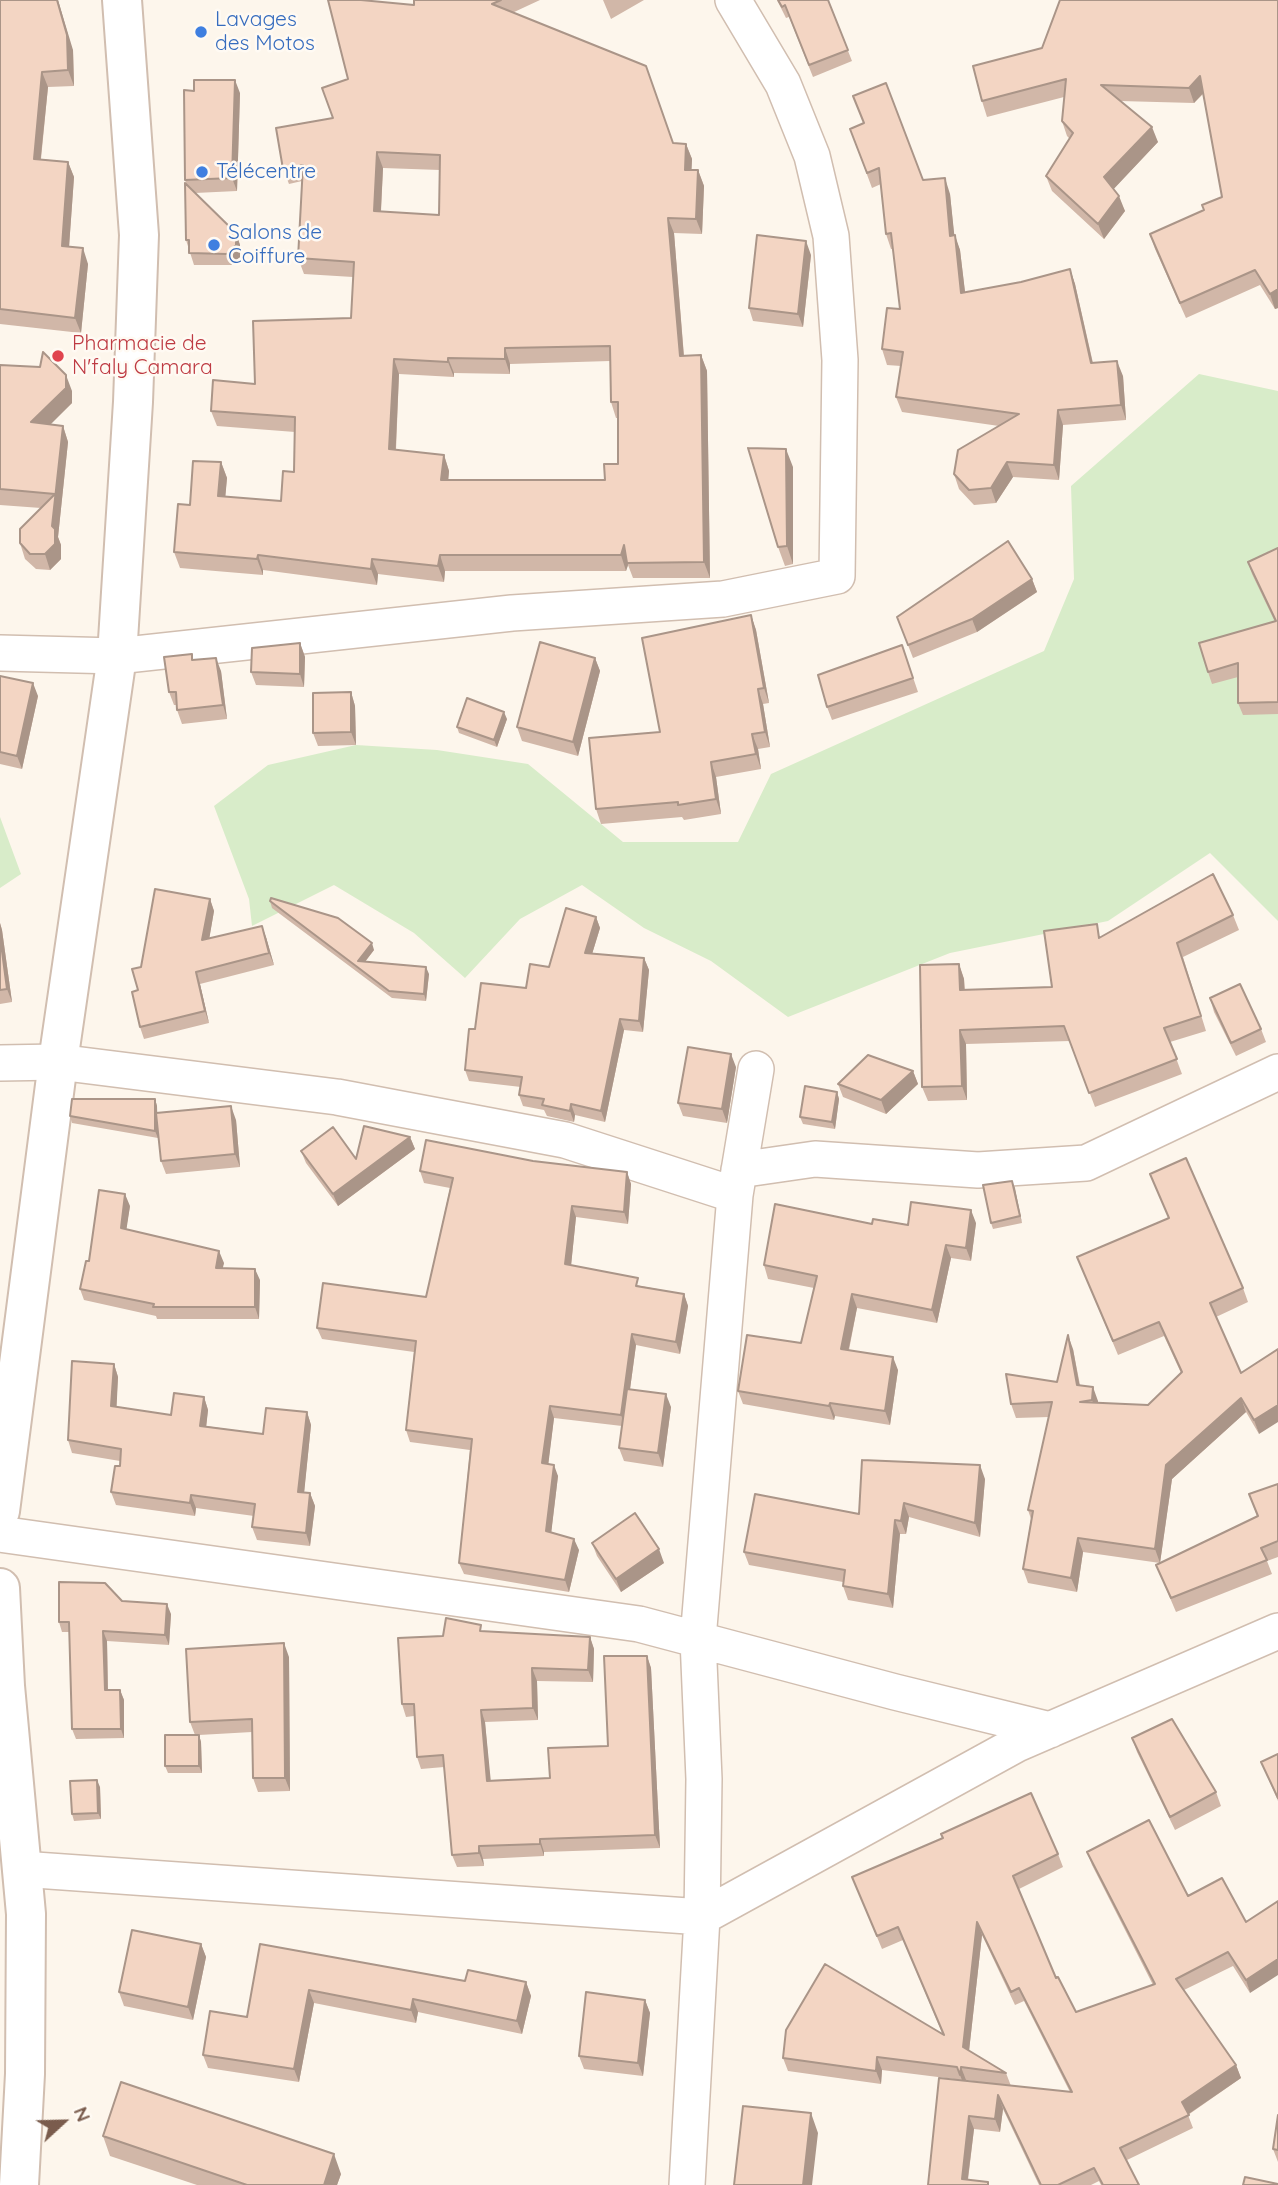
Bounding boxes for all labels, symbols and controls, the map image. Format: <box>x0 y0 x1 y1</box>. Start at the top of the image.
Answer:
place label: Lavages des Motos <box>215 7 315 57</box>
marker: Lavages des Motos <box>193 24 209 40</box>
place label: Télécentre <box>216 159 316 185</box>
marker: Télécentre <box>194 164 210 180</box>
place label: Salons de Coiffure <box>228 220 322 270</box>
marker: Salons de Coiffure <box>206 237 222 253</box>
place label: Pharmacie de N'faly Camara <box>72 331 213 381</box>
marker: Pharmacie de N'faly Camara <box>50 348 66 364</box>
north arrow <box>28 2087 98 2157</box>
text: N <box>69 2103 96 2125</box>

